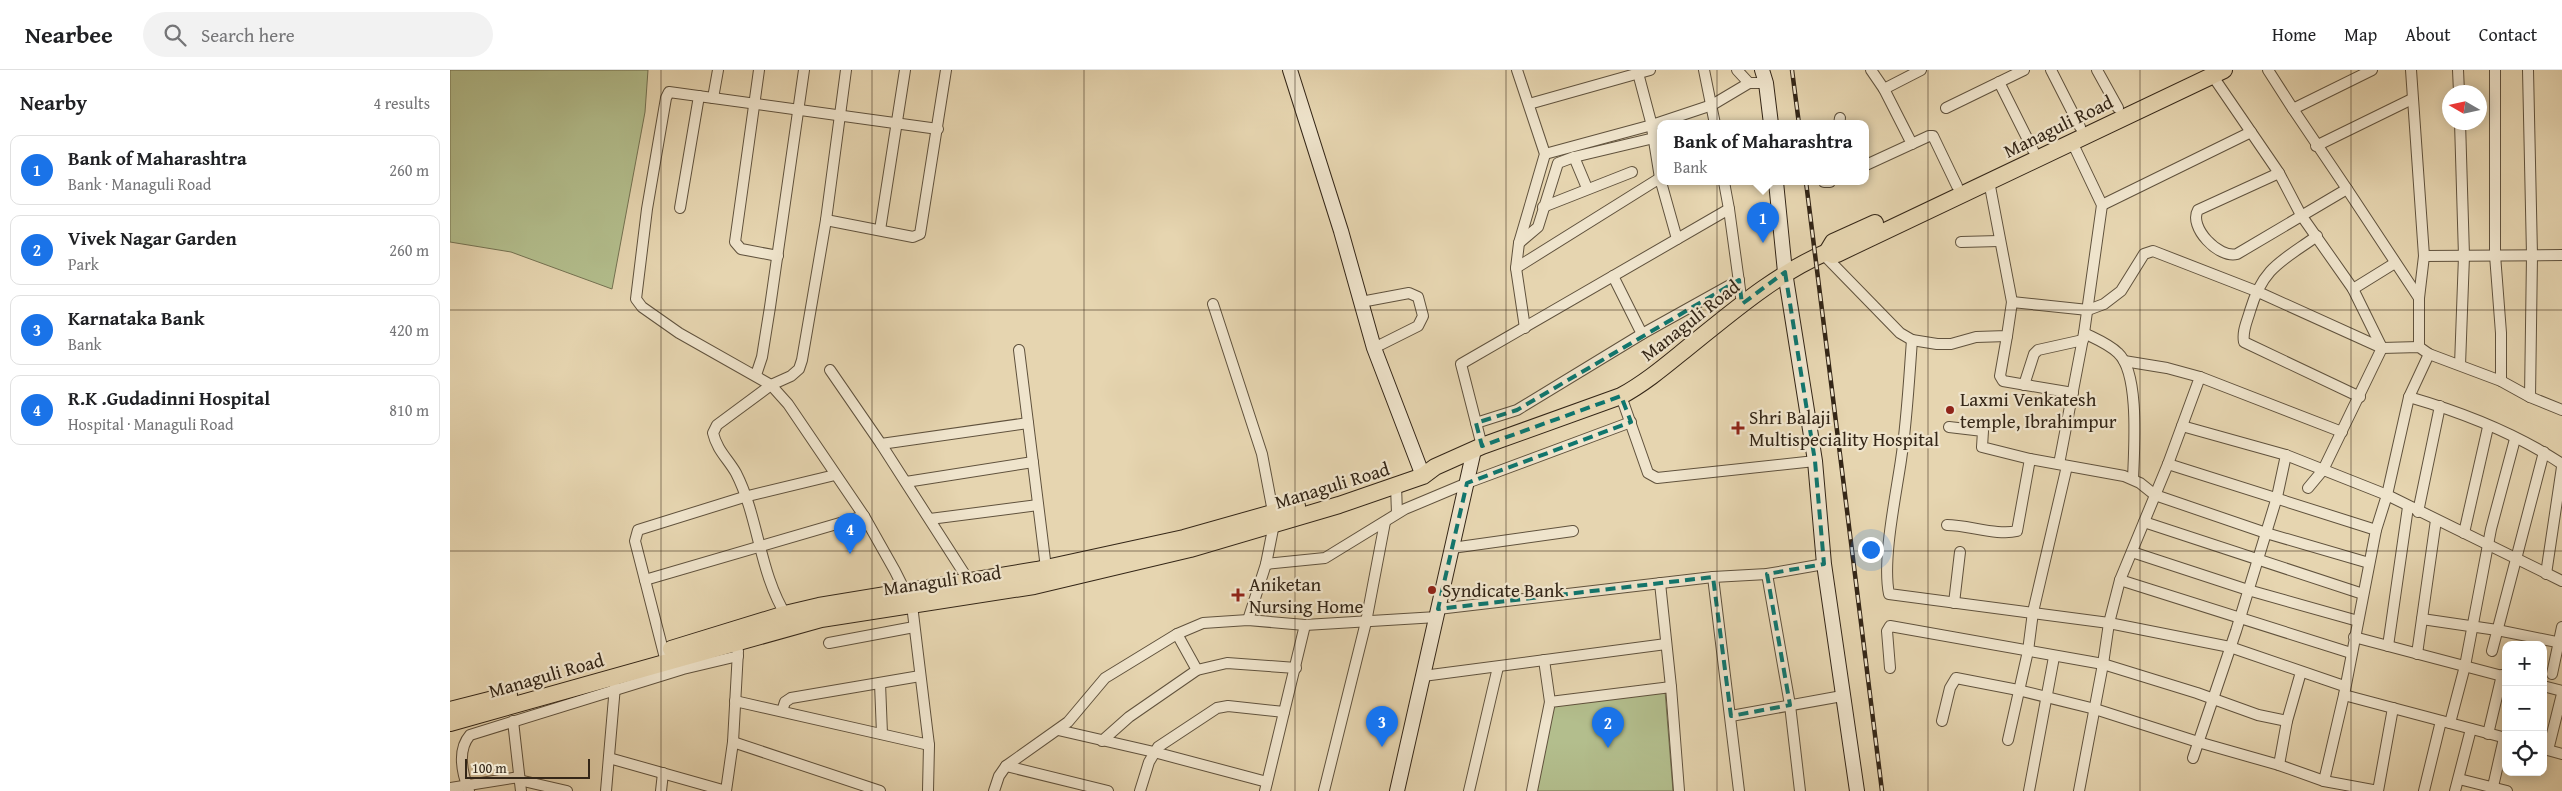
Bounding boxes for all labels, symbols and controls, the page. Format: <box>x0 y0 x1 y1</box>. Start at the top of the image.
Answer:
search box <box>143 12 493 57</box>
text: Nearbee <box>25 17 113 52</box>
icon: search <box>161 21 189 49</box>
text: Search here <box>201 21 295 49</box>
text: Home <box>2272 21 2316 48</box>
text: Map <box>2344 21 2377 48</box>
text: About <box>2405 21 2451 48</box>
text: Contact <box>2479 21 2537 48</box>
north arrow <box>2442 85 2487 130</box>
text: Nearby <box>20 87 87 118</box>
street label: Managuli Road <box>1999 87 2118 165</box>
text: 4 results <box>373 91 430 115</box>
popup <box>1657 120 1869 185</box>
text: Bank of Maharashtra <box>1674 127 1852 155</box>
text: Bank of Maharashtra <box>68 144 247 172</box>
text: Bank <box>1674 155 1707 179</box>
text: 1 <box>33 158 41 182</box>
text: 260 m <box>389 158 429 182</box>
text: Bank · Managuli Road <box>68 172 211 196</box>
pin: 1 <box>1747 202 1779 243</box>
text: Vivek Nagar Garden <box>68 224 237 252</box>
text: 2 <box>33 238 41 262</box>
text: 260 m <box>389 238 429 262</box>
text: Park <box>68 252 99 276</box>
street label: Managuli Road <box>1635 272 1746 368</box>
text: Karnataka Bank <box>68 304 205 332</box>
text: 3 <box>33 318 41 342</box>
text: 420 m <box>389 318 429 342</box>
text: Bank <box>68 332 102 356</box>
text: R.K .Gudadinni Hospital <box>68 384 270 412</box>
place label: Laxmi Venkatesh temple, Ibrahimpur <box>1960 385 2117 435</box>
text: 4 <box>33 398 41 422</box>
text: 810 m <box>389 398 429 422</box>
place label: Shri Balaji Multispeciality Hospital <box>1749 403 1939 453</box>
marker: Laxmi Venkatesh temple, Ibrahimpur <box>1944 404 1956 416</box>
text: Hospital · Managuli Road <box>68 412 234 436</box>
marker: Shri Balaji Multispeciality Hospital <box>1731 421 1745 435</box>
street label: Managuli Road <box>1271 454 1394 516</box>
pin: 4 <box>834 513 866 554</box>
your location <box>1858 537 1884 563</box>
street label: Managuli Road <box>881 558 1003 602</box>
place label: Aniketan Nursing Home <box>1249 570 1364 620</box>
place label: Syndicate Bank <box>1442 576 1565 604</box>
marker: Syndicate Bank <box>1426 584 1438 596</box>
marker: Aniketan Nursing Home <box>1231 588 1245 602</box>
map controls <box>2502 641 2547 776</box>
button: + <box>2502 641 2547 686</box>
street label: Managuli Road <box>485 645 608 705</box>
button: − <box>2502 686 2547 731</box>
pin: 3 <box>1366 706 1398 747</box>
pin: 2 <box>1592 707 1624 748</box>
button: locate <box>2502 731 2547 776</box>
scale bar <box>465 756 590 779</box>
text: 100 m <box>472 758 507 778</box>

